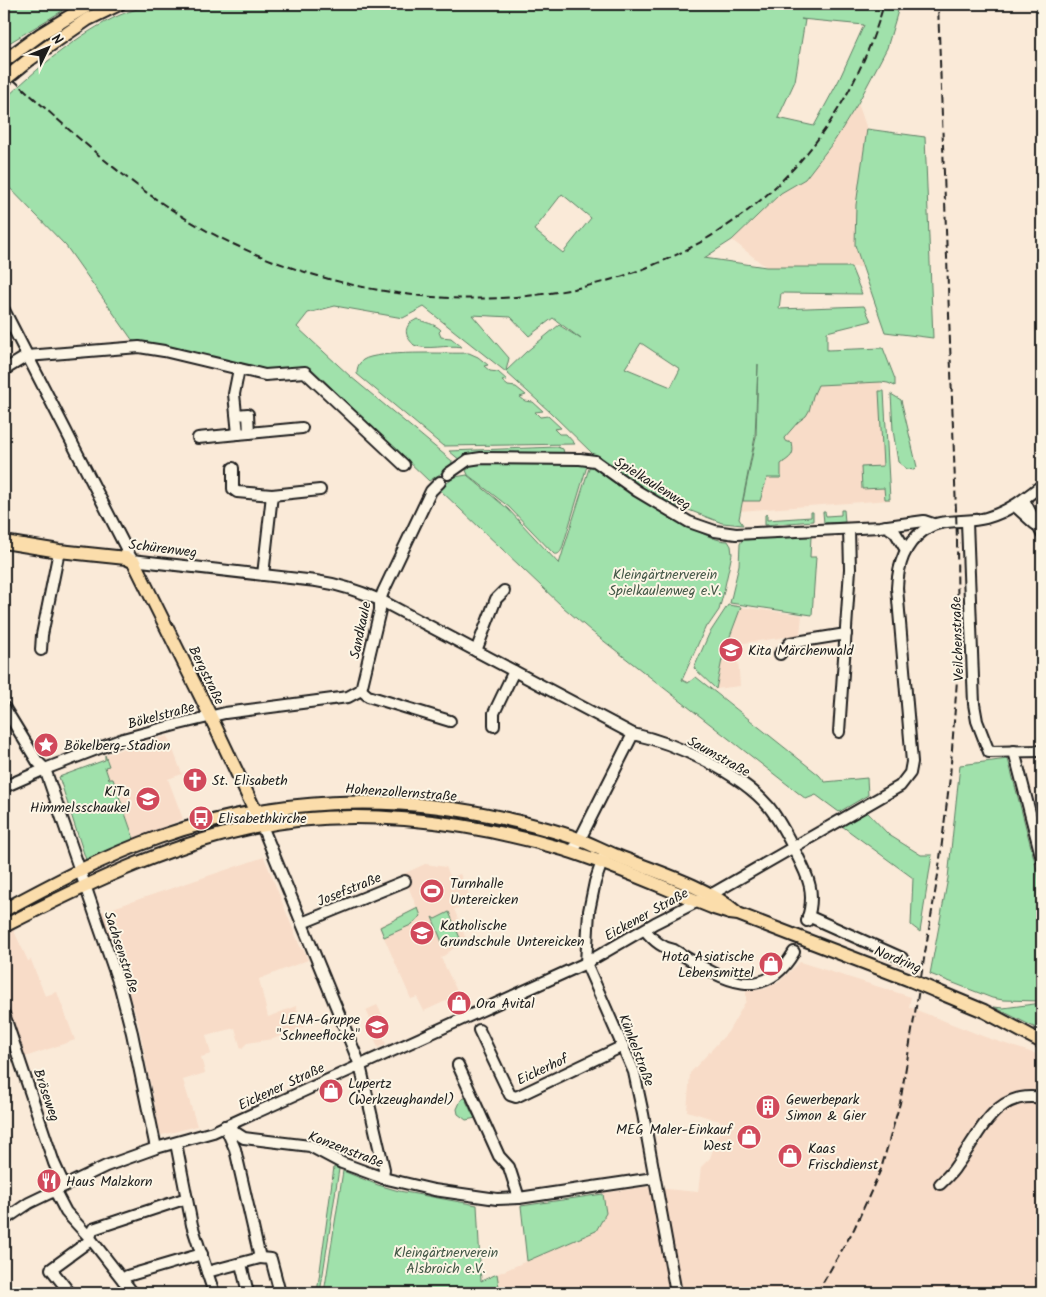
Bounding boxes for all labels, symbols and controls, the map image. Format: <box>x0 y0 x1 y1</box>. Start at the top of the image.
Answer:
north arrow <box>22 22 72 72</box>
text: N <box>46 29 68 51</box>
street label: Spielkaulenweg <box>610 452 695 516</box>
street label: Schürenweg <box>127 534 198 564</box>
park label: Kleingärtnerverein Spielkaulenweg e.V. <box>609 564 721 602</box>
street label: Veilchenstraße <box>945 595 970 682</box>
street label: Sandkaule <box>344 599 378 661</box>
school or university icon: Kita Märchenwald <box>718 637 744 663</box>
place label: Kita Märchenwald <box>748 640 854 662</box>
street label: Bergstraße <box>182 642 230 709</box>
street label: Bökelstraße <box>125 696 198 735</box>
street label: Saumstraße <box>683 731 755 784</box>
place icon: Bökelberg-Stadion <box>33 732 59 758</box>
place label: Bökelberg-Stadion <box>64 735 170 757</box>
church icon: St. Elisabeth <box>182 767 208 793</box>
place label: St. Elisabeth <box>212 770 288 792</box>
street label: Hohenzollernstraße <box>344 778 458 808</box>
place label: KiTa Himmelsschaukel <box>30 781 131 819</box>
school or university icon: KiTa Himmelsschaukel <box>135 786 161 812</box>
bus stop icon: Elisabethkirche <box>188 805 214 831</box>
place label: Elisabethkirche <box>218 808 307 830</box>
street label: Josefstraße <box>314 867 385 913</box>
place label: Turnhalle Untereicken <box>450 873 518 911</box>
sports icon: Turnhalle Untereicken <box>419 878 445 904</box>
street label: Eickener Straße <box>600 882 693 947</box>
street label: Sachsenstraße <box>98 909 145 997</box>
place label: Katholische Grundschule Untereicken <box>440 915 585 953</box>
school or university icon: Katholische Grundschule Untereicken <box>409 920 435 946</box>
street label: Nordring <box>871 940 925 979</box>
place label: Hota Asiatische Lebensmittel <box>662 946 755 984</box>
shop icon: Hota Asiatische Lebensmittel <box>758 951 784 977</box>
shop icon: Ora Avital <box>446 990 472 1016</box>
place label: Ora Avital <box>476 993 535 1015</box>
place label: LENA-Gruppe "Schneeflocke" <box>276 1009 361 1047</box>
street label: Künkelstraße <box>612 1011 660 1090</box>
school or university icon: LENA-Gruppe "Schneeflocke" <box>364 1014 390 1040</box>
street label: Eickerhof <box>513 1048 573 1091</box>
street label: Eickener Straße <box>235 1057 329 1117</box>
street label: Bröseweg <box>27 1066 65 1125</box>
place label: Lupertz (Werkzeughandel) <box>348 1073 454 1111</box>
shop icon: Lupertz (Werkzeughandel) <box>318 1078 344 1104</box>
place label: Gewerbepark Simon & Gier <box>786 1089 867 1127</box>
building icon: Gewerbepark Simon & Gier <box>755 1094 781 1120</box>
place label: MEG Maler-Einkauf West <box>616 1119 734 1157</box>
shop icon: MEG Maler-Einkauf West <box>736 1124 762 1150</box>
street label: Konzenstraße <box>305 1125 387 1175</box>
place label: Kaas Frischdienst <box>808 1138 879 1176</box>
shop icon: Kaas Frischdienst <box>777 1143 803 1169</box>
restaurant icon: Haus Malzkorn <box>36 1168 62 1194</box>
place label: Haus Malzkorn <box>66 1171 152 1193</box>
park label: Kleingärtnerverein Alsbroich e.V. <box>394 1242 498 1280</box>

